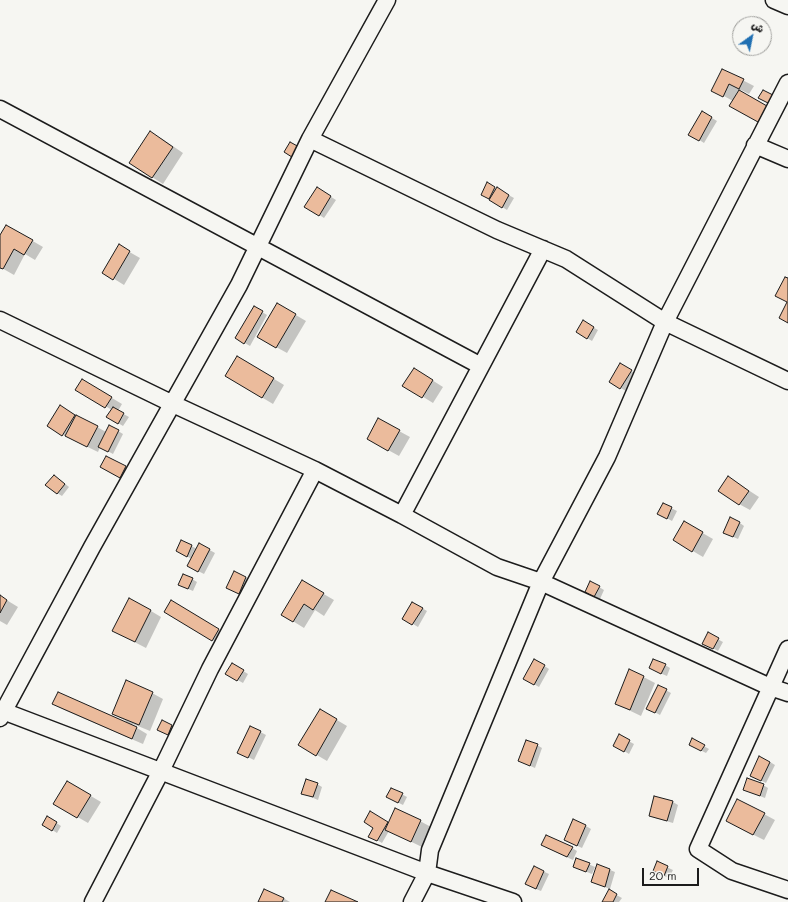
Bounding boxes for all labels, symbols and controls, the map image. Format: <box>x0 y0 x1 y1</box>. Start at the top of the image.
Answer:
north arrow <box>732 16 772 56</box>
text: ش <box>749 17 767 36</box>
scale bar <box>644 860 701 886</box>
text: 20 m <box>649 867 677 883</box>

